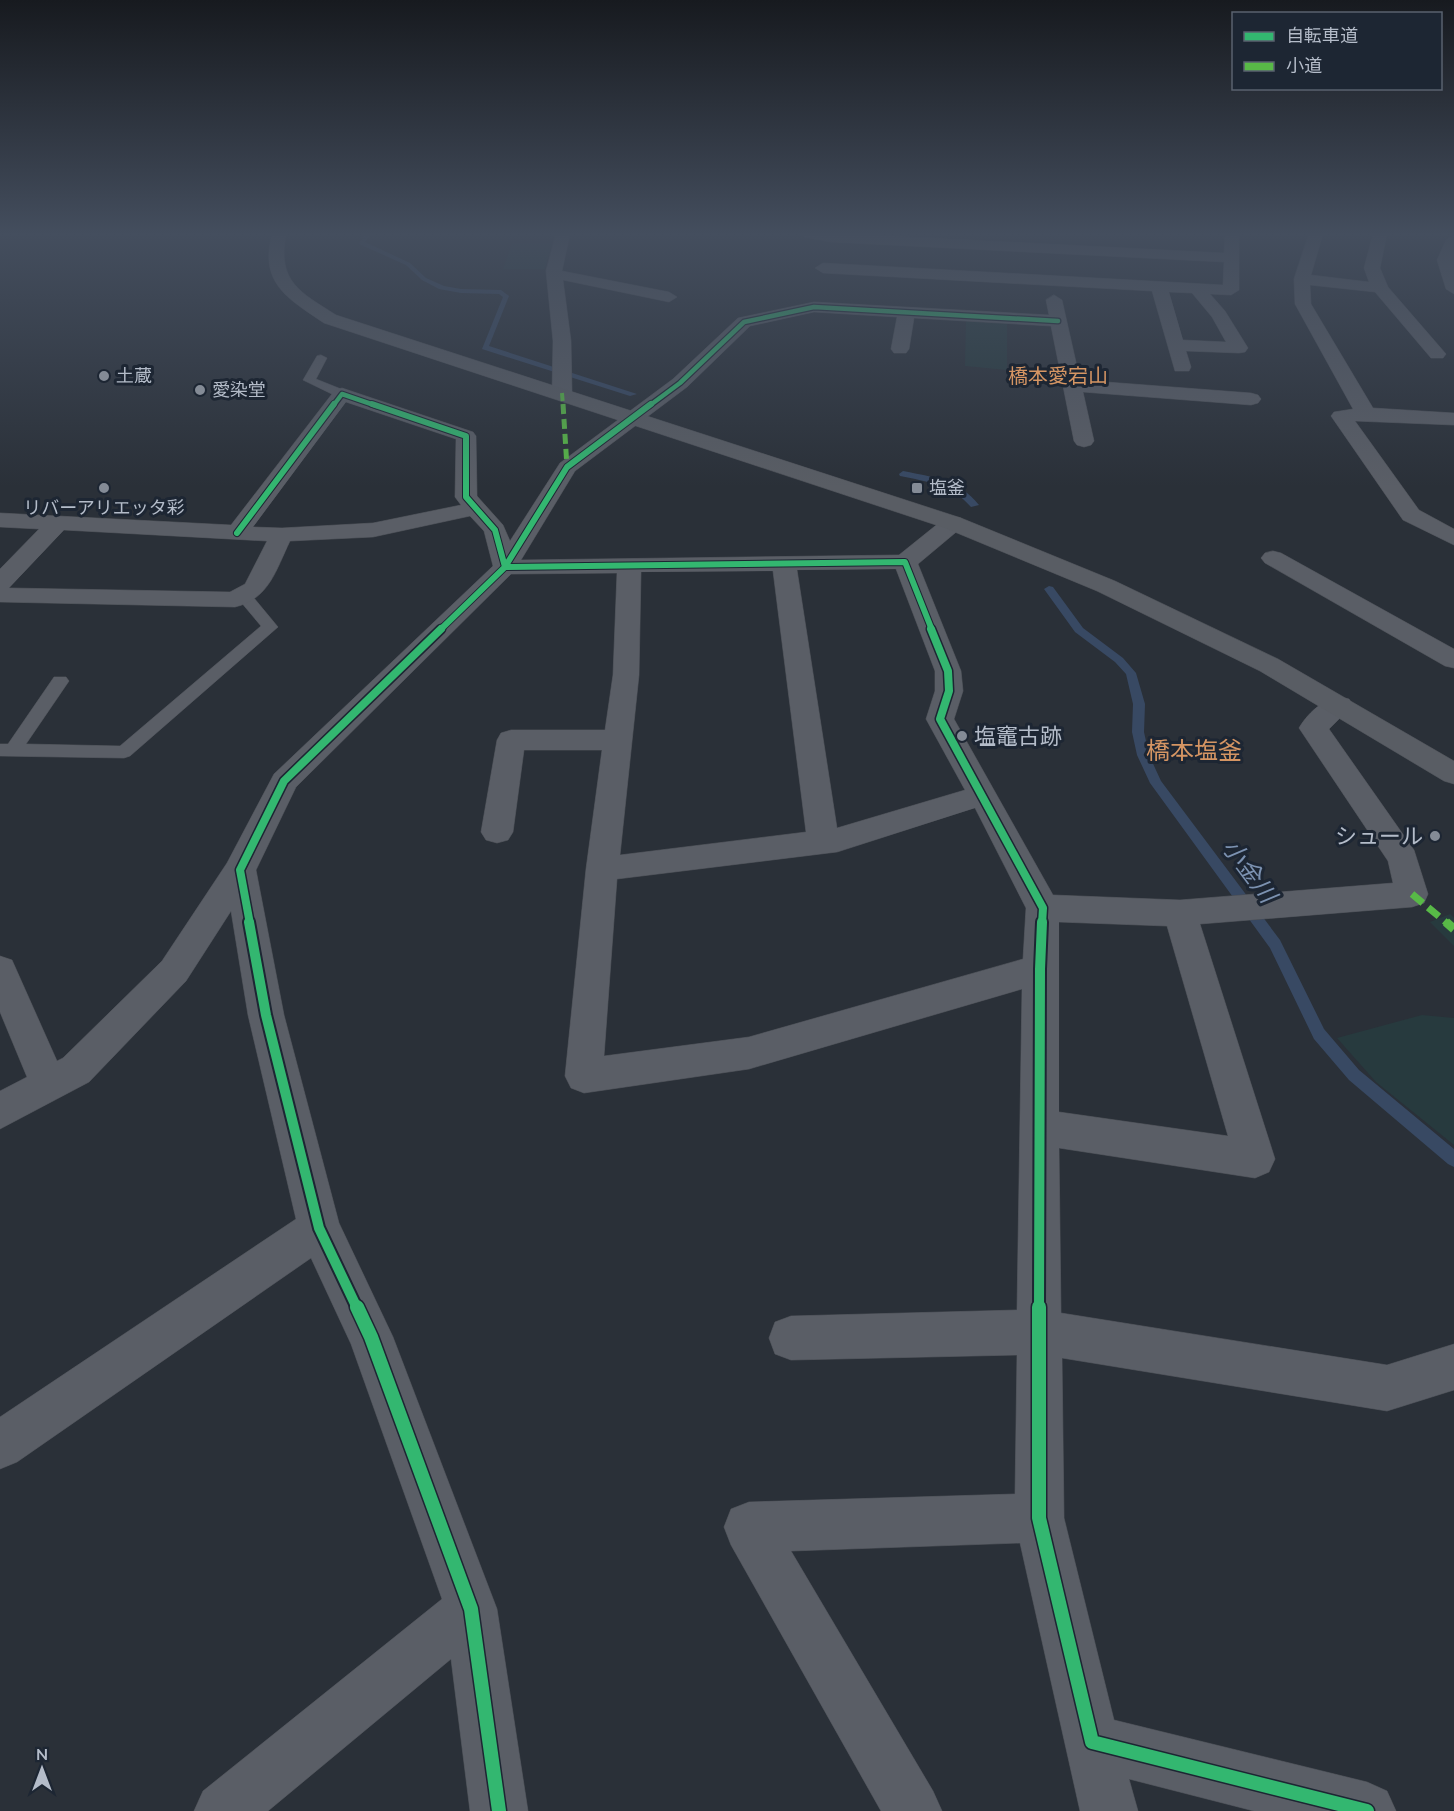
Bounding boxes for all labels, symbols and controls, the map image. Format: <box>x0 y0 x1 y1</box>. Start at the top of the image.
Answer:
legend <box>1232 12 1442 90</box>
text: 自転車道 <box>1286 24 1358 47</box>
text: 小道 <box>1286 54 1322 77</box>
district label: 橋本愛宕山 <box>1008 363 1108 388</box>
place label: 土蔵 <box>116 364 152 387</box>
marker: 土蔵 <box>97 369 111 383</box>
place label: 愛染堂 <box>212 378 266 401</box>
marker: 愛染堂 <box>193 383 207 397</box>
place label: 塩釜 <box>929 476 965 499</box>
marker: リバーアリエッタ彩 <box>97 481 111 495</box>
marker: 塩釜 <box>910 481 924 495</box>
place label: リバーアリエッタ彩 <box>23 496 185 519</box>
place label: 塩竈古跡 <box>974 722 1062 750</box>
marker: 塩竈古跡 <box>955 729 969 743</box>
district label: 橋本塩釜 <box>1146 735 1242 765</box>
place label: シュール <box>1335 822 1423 850</box>
marker: シュール <box>1428 829 1442 843</box>
water label: 小金川 <box>1216 833 1285 911</box>
north arrow <box>12 1739 72 1799</box>
text: N <box>36 1744 48 1764</box>

